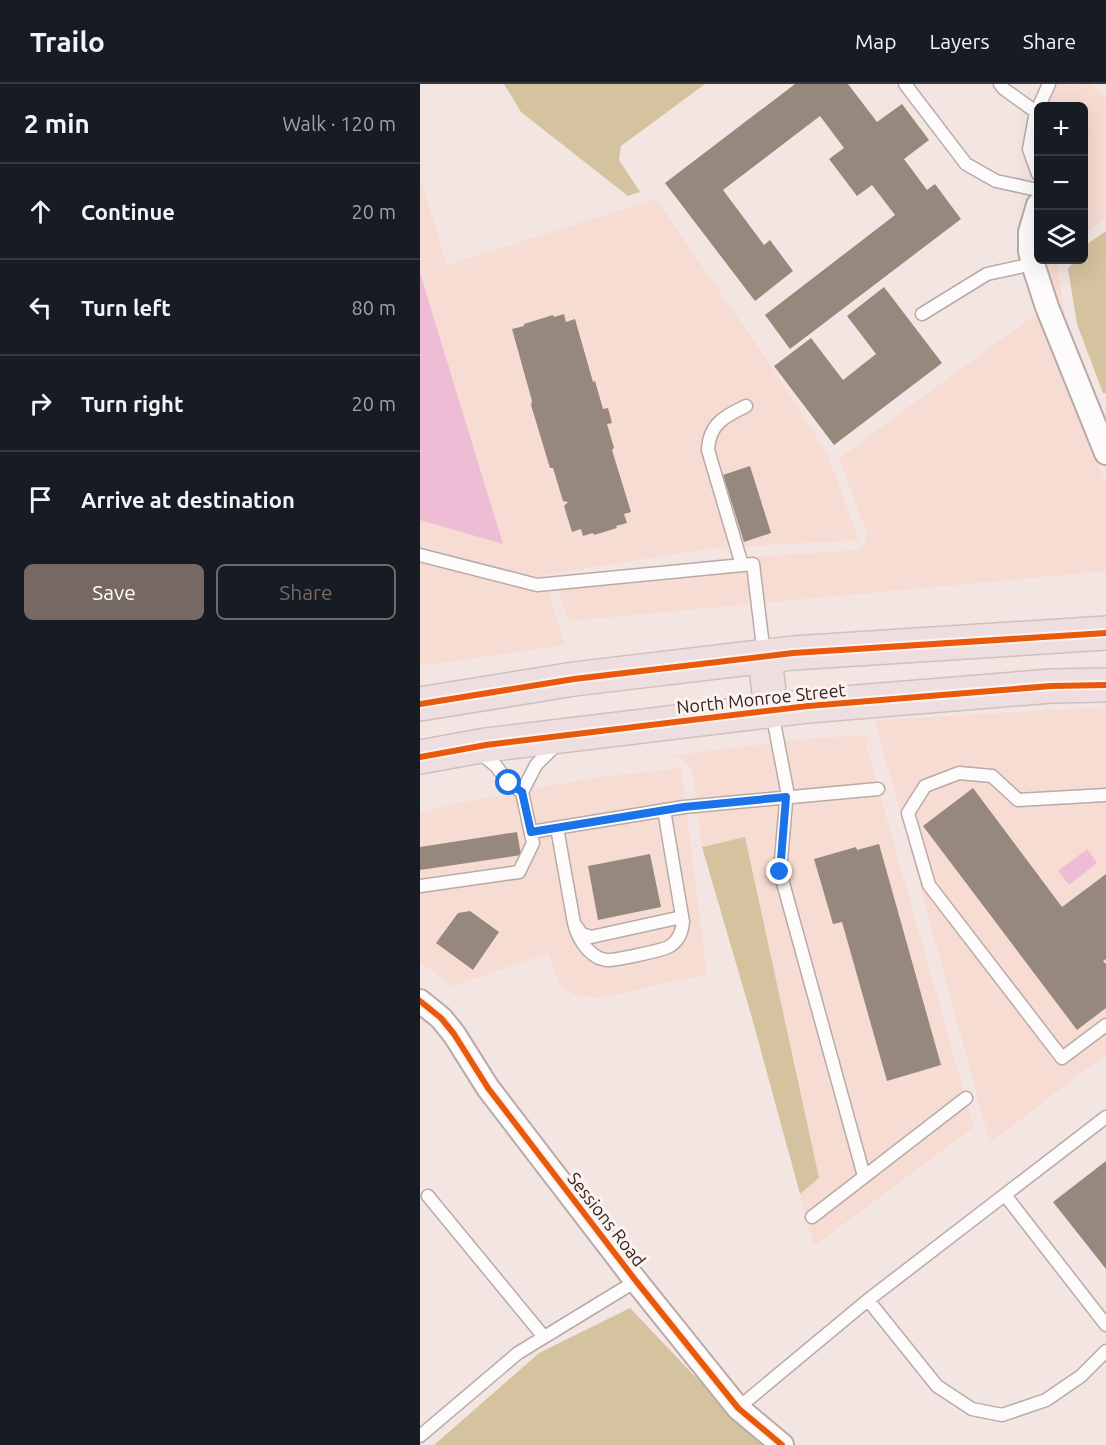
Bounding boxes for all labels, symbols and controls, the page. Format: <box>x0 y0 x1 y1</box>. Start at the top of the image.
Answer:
text: Trailo <box>30 26 105 57</box>
text: Map <box>855 29 896 53</box>
text: Layers <box>929 29 990 53</box>
text: Share <box>1023 29 1076 53</box>
map controls <box>1034 102 1088 264</box>
button: + <box>1034 102 1088 156</box>
text: 2 min <box>24 109 90 138</box>
text: Walk · 120 m <box>283 112 396 135</box>
button: − <box>1034 156 1088 210</box>
icon: ahead <box>24 195 57 228</box>
text: Continue <box>81 199 175 224</box>
text: 20 m <box>352 200 396 223</box>
button: layers <box>1034 210 1088 264</box>
icon: left <box>24 291 57 324</box>
text: Turn left <box>81 295 171 320</box>
text: 80 m <box>352 296 396 319</box>
icon: right <box>24 387 57 420</box>
text: Turn right <box>81 391 183 416</box>
text: 20 m <box>352 392 396 415</box>
icon: arrive <box>24 483 57 516</box>
text: Arrive at destination <box>81 487 295 512</box>
button: Save <box>24 564 204 620</box>
button: Share <box>216 564 396 620</box>
street label: North Monroe Street <box>676 679 846 717</box>
route start <box>495 769 521 795</box>
route end <box>766 858 792 884</box>
street label: Sessions Road <box>564 1168 650 1270</box>

